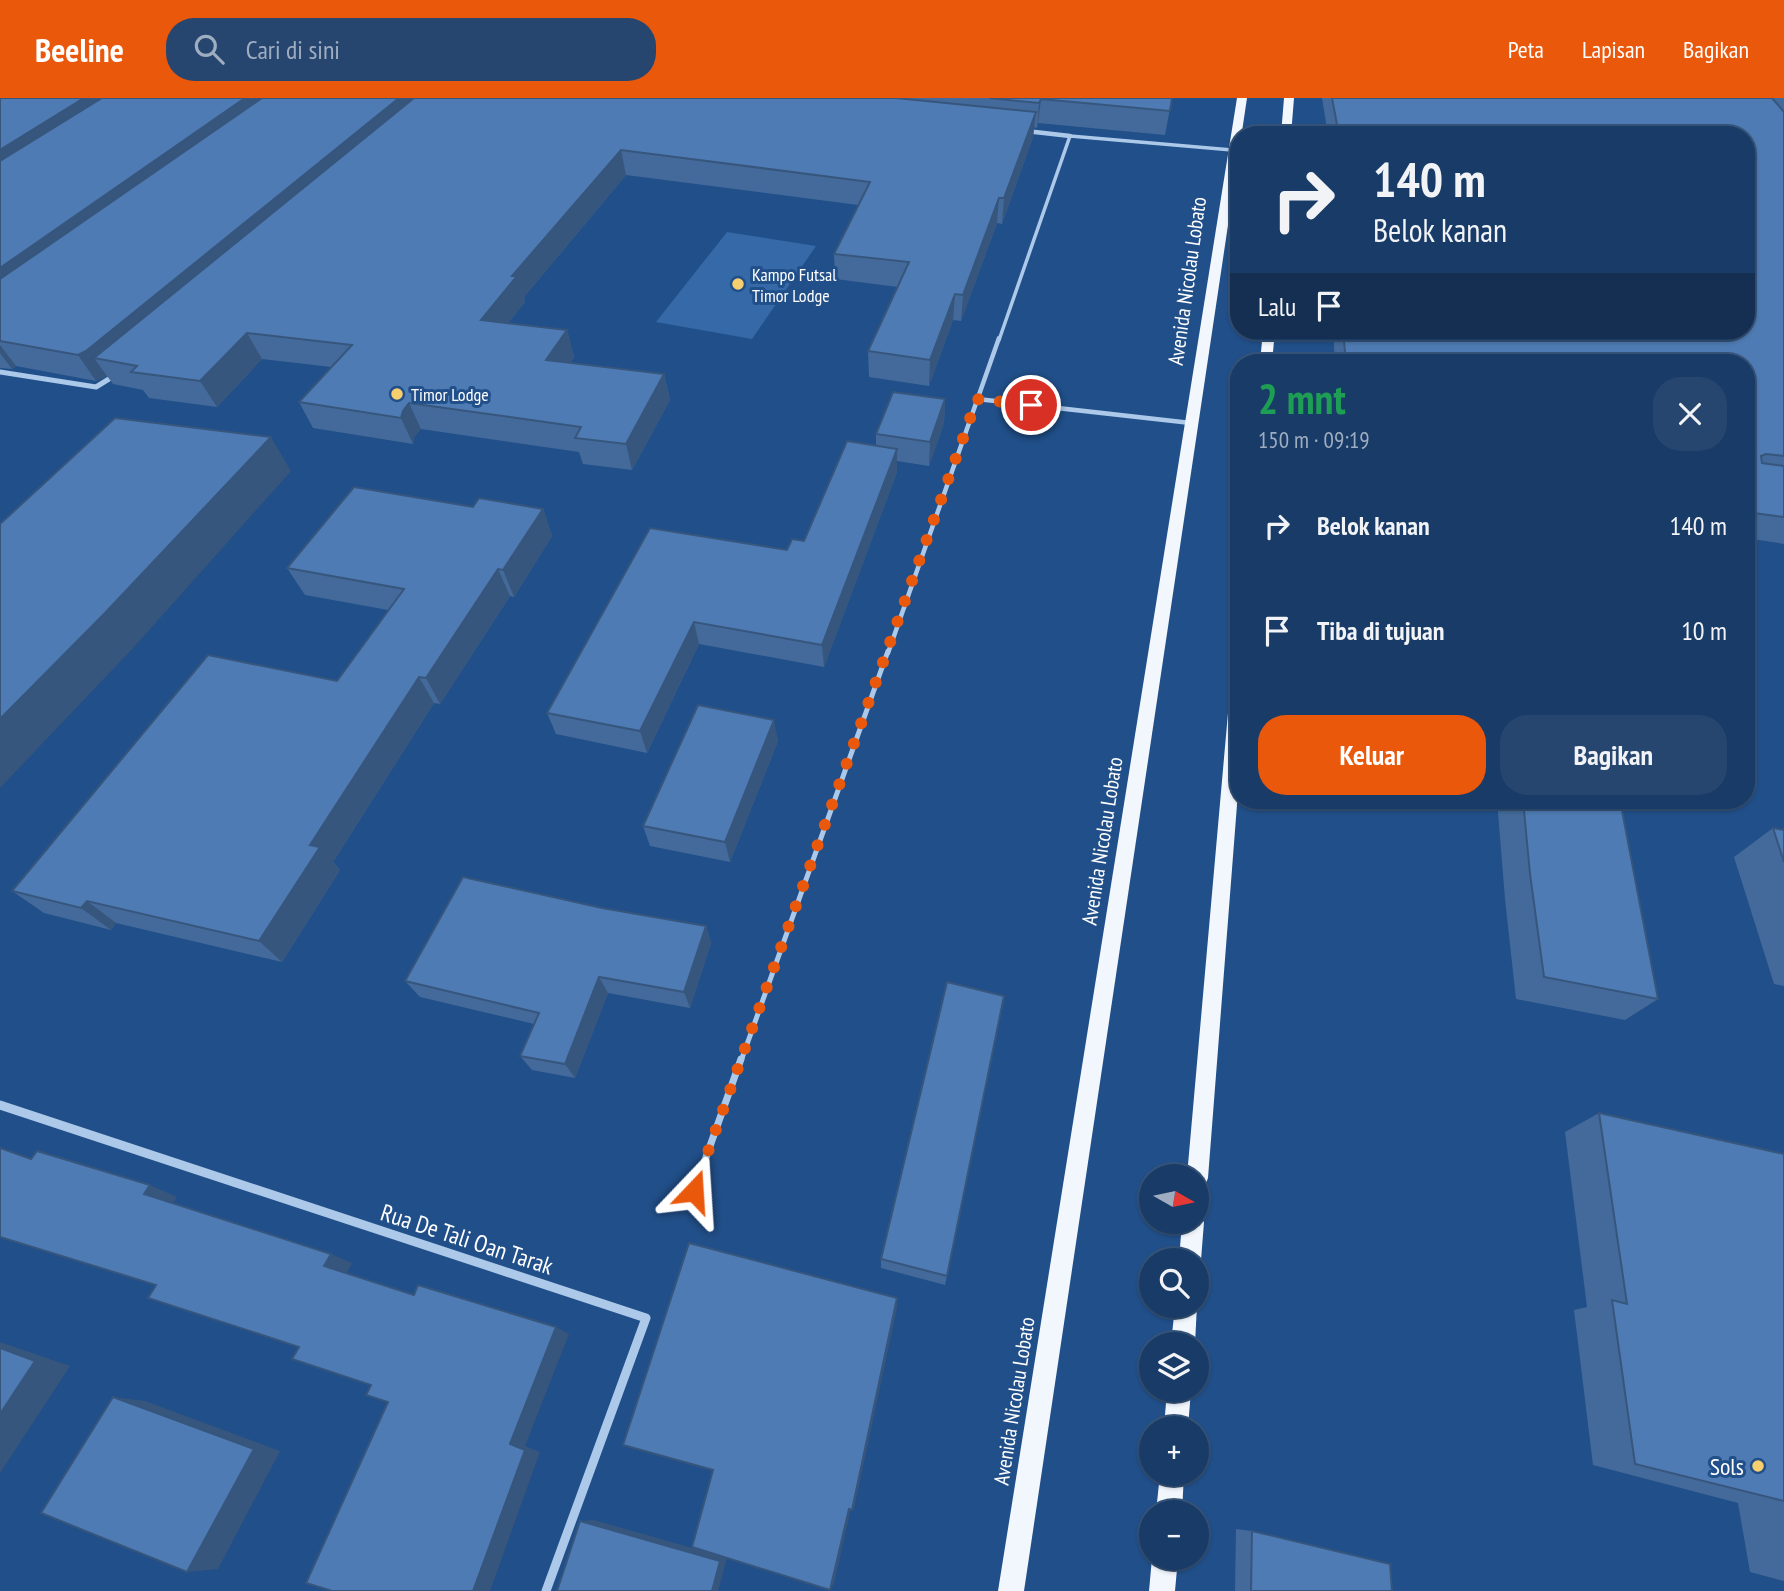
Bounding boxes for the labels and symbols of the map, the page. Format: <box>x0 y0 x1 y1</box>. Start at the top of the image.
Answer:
street label: Avenida Nicolau Lobato <box>1162 195 1212 367</box>
place label: Kampo Futsal Timor Lodge <box>752 263 837 307</box>
marker: Kampo Futsal Timor Lodge <box>730 276 746 292</box>
pin <box>1001 375 1061 435</box>
place label: Timor Lodge <box>411 383 489 406</box>
marker: Timor Lodge <box>389 386 405 402</box>
street label: Avenida Nicolau Lobato <box>1075 755 1129 927</box>
position arrow <box>657 1154 731 1228</box>
north arrow <box>1139 1164 1209 1234</box>
street label: Rua De Tali Oan Tarak <box>377 1197 558 1282</box>
street label: Avenida Nicolau Lobato <box>987 1315 1041 1487</box>
place label: Sols <box>1710 1451 1744 1482</box>
marker: Sols <box>1750 1458 1766 1474</box>

